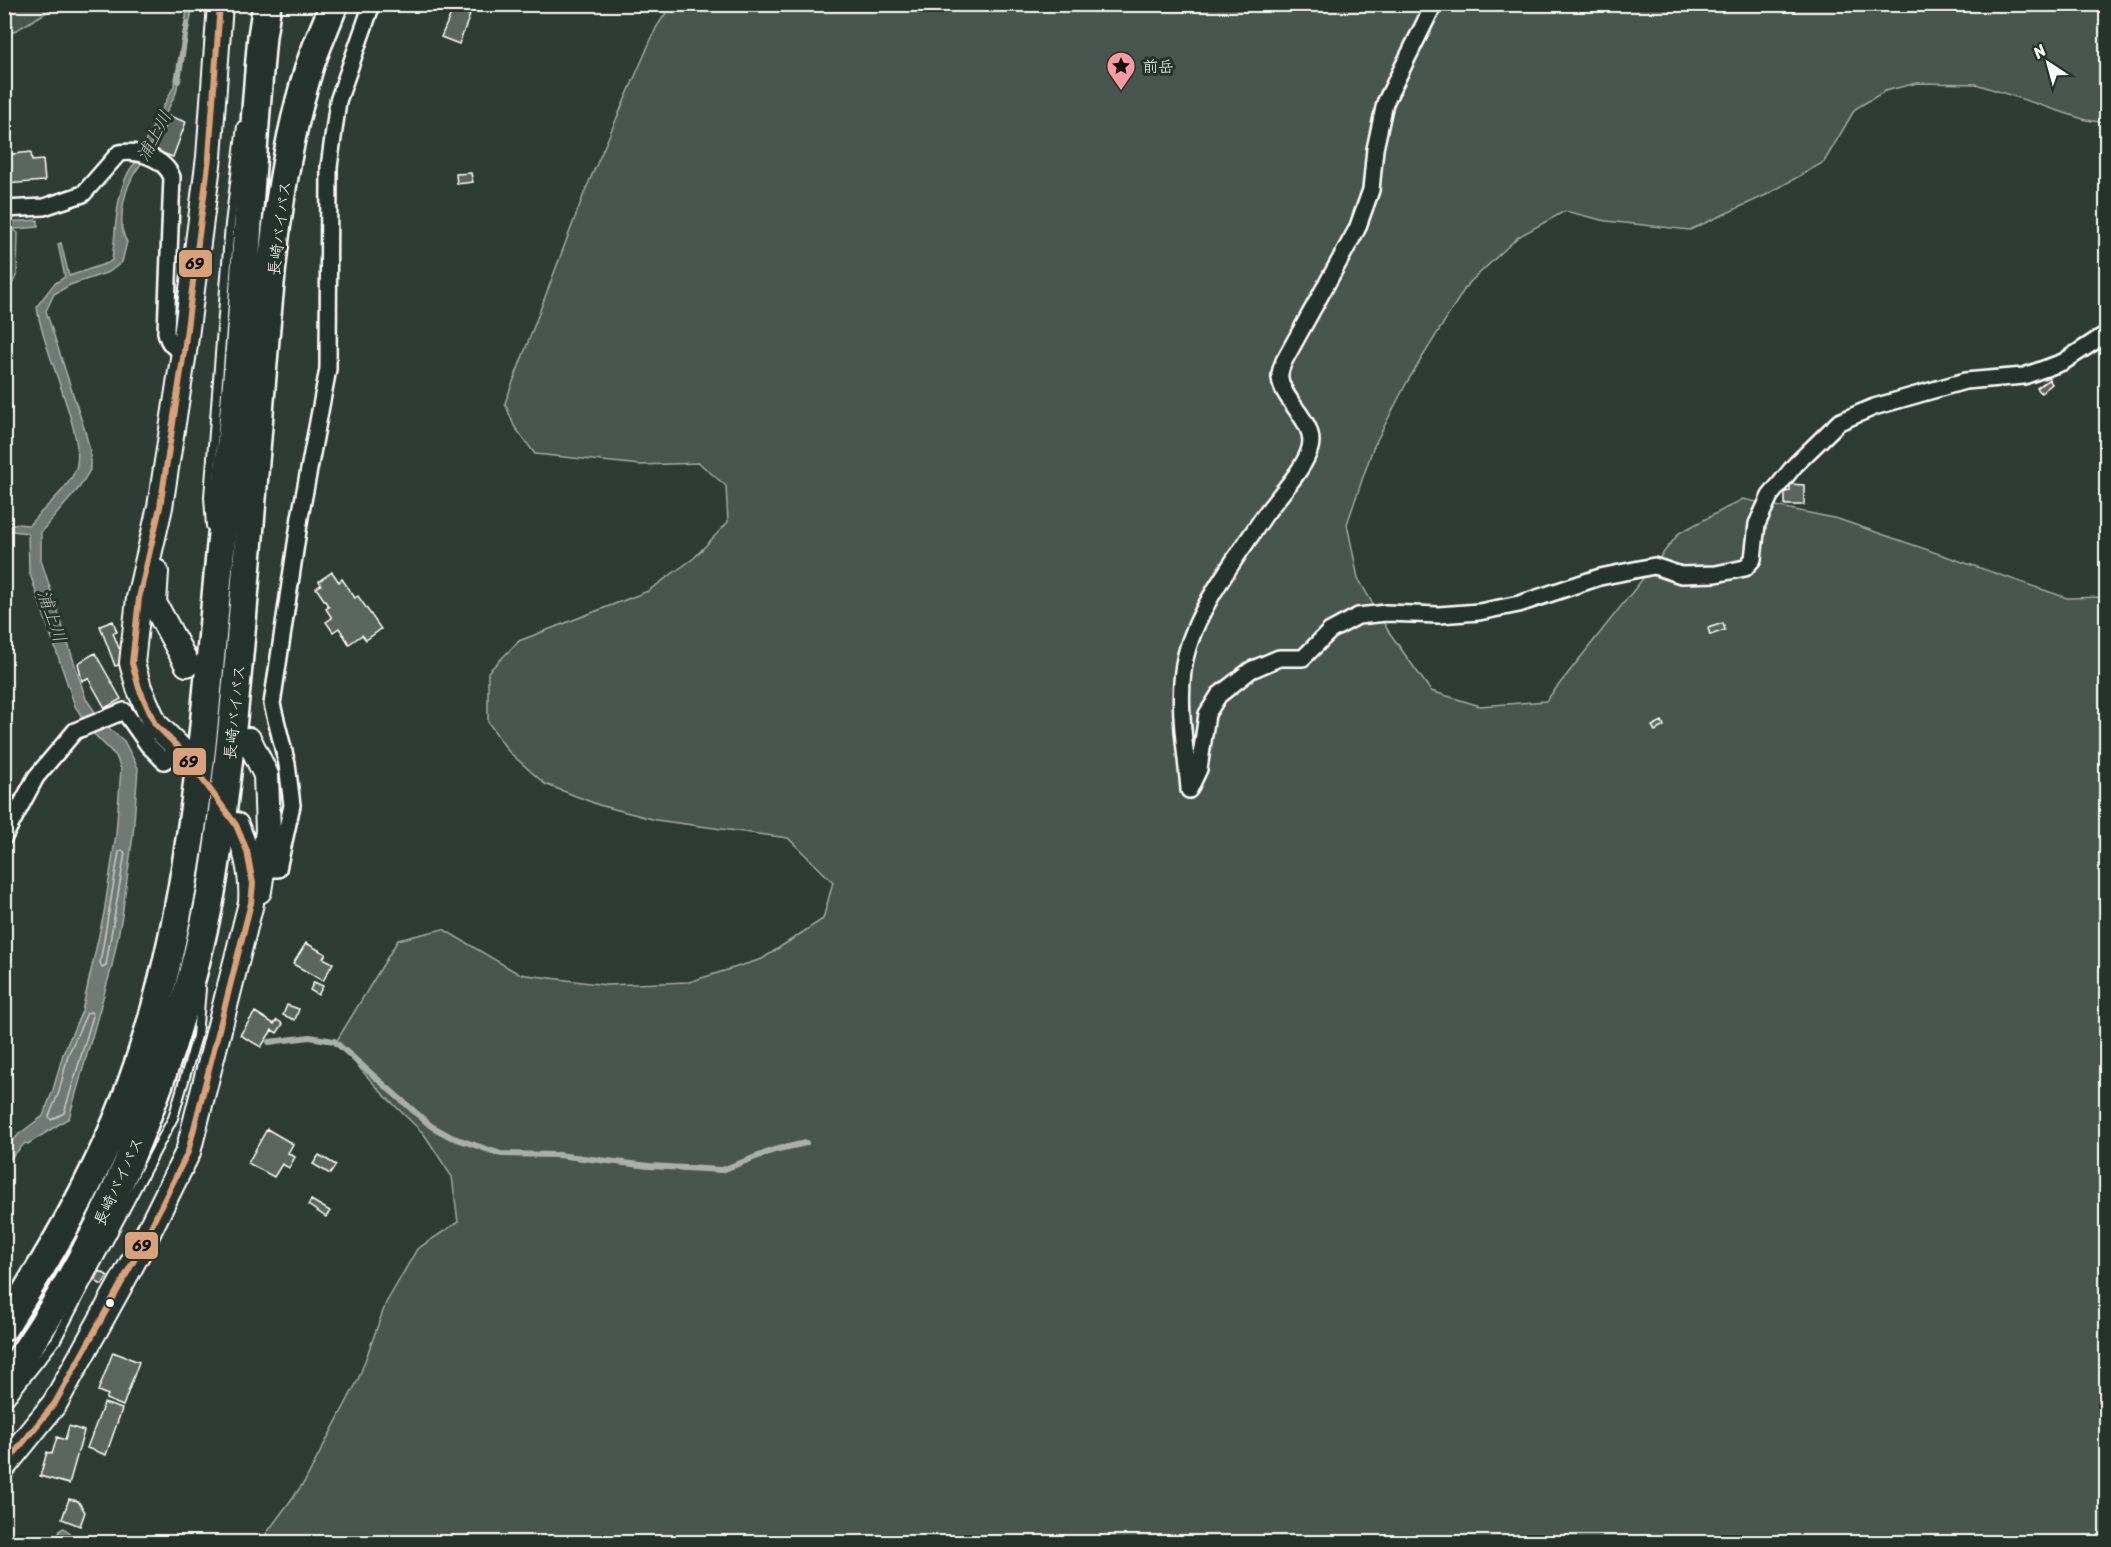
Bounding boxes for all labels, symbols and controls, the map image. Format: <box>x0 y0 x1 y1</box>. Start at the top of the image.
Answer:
north arrow <box>2018 33 2078 93</box>
text: N <box>2026 36 2053 67</box>
place icon: 前岳 <box>1105 50 1137 92</box>
place label: 前岳 <box>1142 52 1174 81</box>
water label: 浦上川 <box>127 105 181 167</box>
street label: 長崎バイパス <box>259 179 300 277</box>
line badge: 69 <box>178 249 213 278</box>
text: 69 <box>185 249 205 278</box>
water label: 浦上川 <box>28 585 76 647</box>
street label: 長崎バイパス <box>215 663 254 761</box>
line badge: 69 <box>172 747 207 776</box>
text: 69 <box>179 747 199 776</box>
street label: 長崎バイパス <box>85 1132 152 1231</box>
line badge: 69 <box>124 1231 159 1260</box>
text: 69 <box>132 1231 152 1260</box>
unlabelled marker <box>104 1297 116 1309</box>

